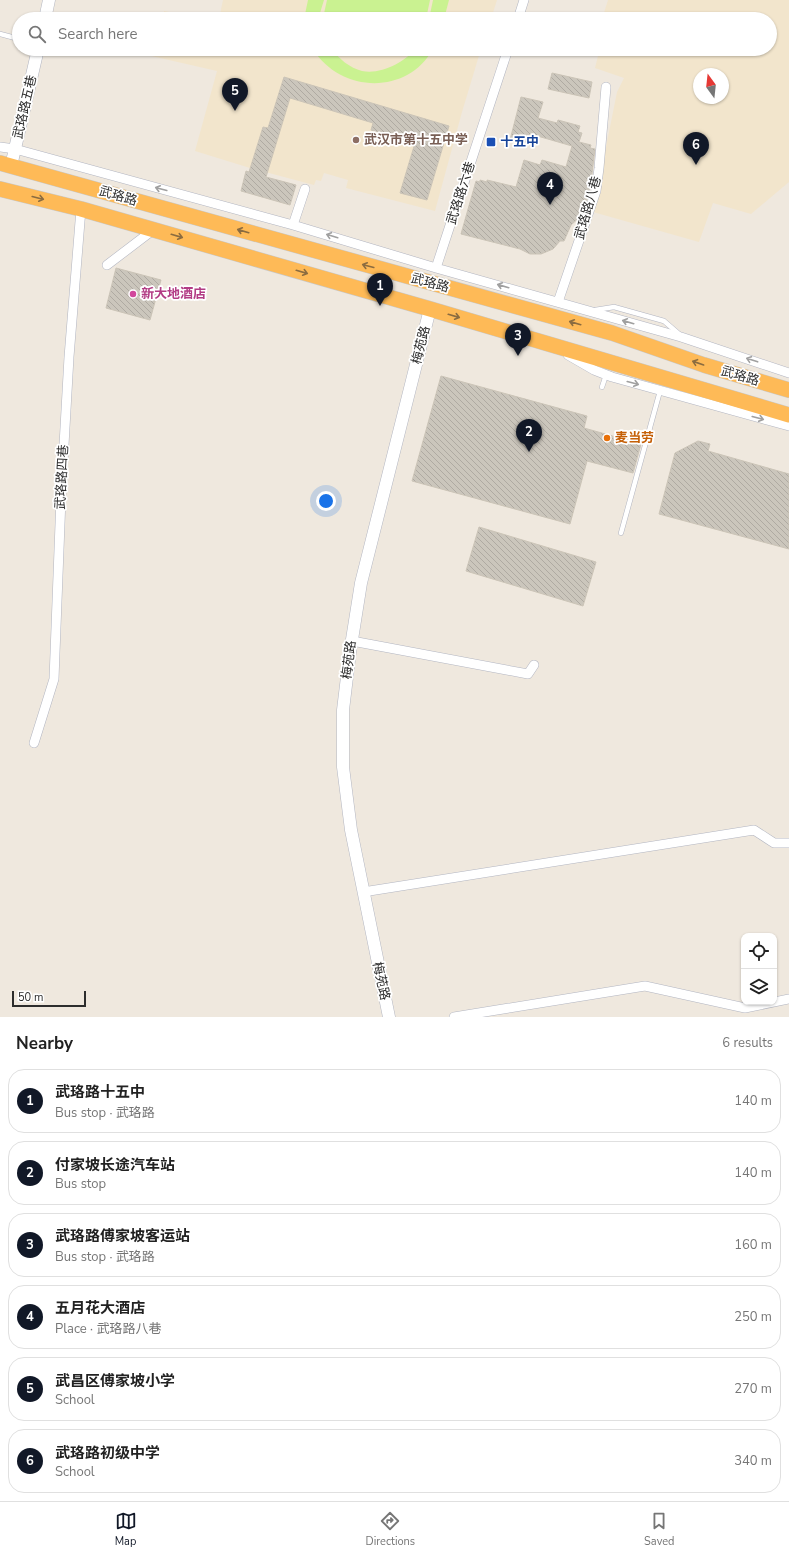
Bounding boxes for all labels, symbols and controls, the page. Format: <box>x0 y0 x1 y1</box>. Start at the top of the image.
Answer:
search box <box>12 12 777 56</box>
icon: search <box>26 23 48 45</box>
text: Search here <box>58 24 138 44</box>
north arrow <box>693 68 729 104</box>
street label: 武珞路五巷 <box>9 73 41 141</box>
pin: 5 <box>222 78 248 111</box>
place label: 武汉市第十五中学 <box>364 131 468 149</box>
pin: 6 <box>683 132 709 165</box>
place label: 十五中 <box>500 133 539 151</box>
marker: 武汉市第十五中学 <box>351 135 361 145</box>
marker: 十五中 <box>485 136 497 148</box>
street label: 武珞路六巷 <box>442 159 480 227</box>
pin: 4 <box>537 172 563 205</box>
street label: 武珞路八巷 <box>570 174 606 242</box>
street label: 武珞路 <box>97 182 139 210</box>
one-way arrow <box>155 185 168 192</box>
one-way arrow <box>31 195 44 202</box>
one-way arrow <box>237 227 250 234</box>
one-way arrow <box>325 232 338 239</box>
one-way arrow <box>170 233 183 240</box>
one-way arrow <box>362 262 375 269</box>
one-way arrow <box>295 269 308 276</box>
street label: 武珞路 <box>409 269 451 297</box>
pin: 1 <box>367 273 393 306</box>
one-way arrow <box>497 282 510 290</box>
place label: 新大地酒店 <box>141 285 206 303</box>
marker: 新大地酒店 <box>128 289 138 299</box>
one-way arrow <box>447 312 460 320</box>
one-way arrow <box>568 318 581 326</box>
one-way arrow <box>622 318 635 325</box>
pin: 3 <box>505 323 531 356</box>
street label: 梅苑路 <box>408 324 434 366</box>
one-way arrow <box>746 356 758 364</box>
one-way arrow <box>692 359 704 367</box>
street label: 武珞路 <box>719 362 761 390</box>
one-way arrow <box>626 380 639 387</box>
one-way arrow <box>751 415 764 422</box>
pin: 2 <box>516 419 542 452</box>
place label: 麦当劳 <box>615 429 654 447</box>
marker: 麦当劳 <box>602 433 612 443</box>
street label: 武珞路四巷 <box>51 444 73 510</box>
your location <box>316 491 336 511</box>
street label: 梅苑路 <box>338 640 360 680</box>
map controls <box>741 933 777 1005</box>
button: locate <box>741 933 777 969</box>
street label: 梅苑路 <box>368 960 394 1002</box>
button: layers <box>741 969 777 1005</box>
scale bar <box>12 989 86 1008</box>
text: 50 m <box>18 990 43 1005</box>
text: Nearby <box>16 1032 73 1055</box>
text: 6 results <box>722 1034 773 1052</box>
text: 武珞路十五中 <box>55 1082 145 1102</box>
text: 1 <box>26 1092 34 1110</box>
text: 140 m <box>734 1092 772 1110</box>
text: Bus stop · 武珞路 <box>55 1104 155 1122</box>
text: 付家坡长途汽车站 <box>55 1155 175 1175</box>
text: 2 <box>26 1164 34 1182</box>
text: 140 m <box>734 1164 772 1182</box>
text: Bus stop <box>55 1175 106 1193</box>
text: 武珞路傅家坡客运站 <box>55 1226 190 1246</box>
text: 3 <box>26 1236 34 1254</box>
text: 160 m <box>734 1236 772 1254</box>
text: Bus stop · 武珞路 <box>55 1248 155 1266</box>
text: 五月花大酒店 <box>55 1298 145 1318</box>
text: 4 <box>26 1308 34 1326</box>
text: 250 m <box>734 1308 772 1326</box>
text: Place · 武珞路八巷 <box>55 1320 161 1338</box>
text: 武昌区傅家坡小学 <box>55 1371 175 1391</box>
text: 5 <box>26 1380 34 1398</box>
text: 270 m <box>734 1380 772 1398</box>
text: School <box>55 1391 95 1409</box>
text: 武珞路初级中学 <box>55 1443 160 1463</box>
text: 6 <box>26 1452 34 1470</box>
text: 340 m <box>734 1452 772 1470</box>
text: School <box>55 1463 95 1481</box>
tab: Map <box>115 1510 137 1549</box>
tab: Directions <box>366 1510 415 1549</box>
tab: Saved <box>644 1510 674 1549</box>

